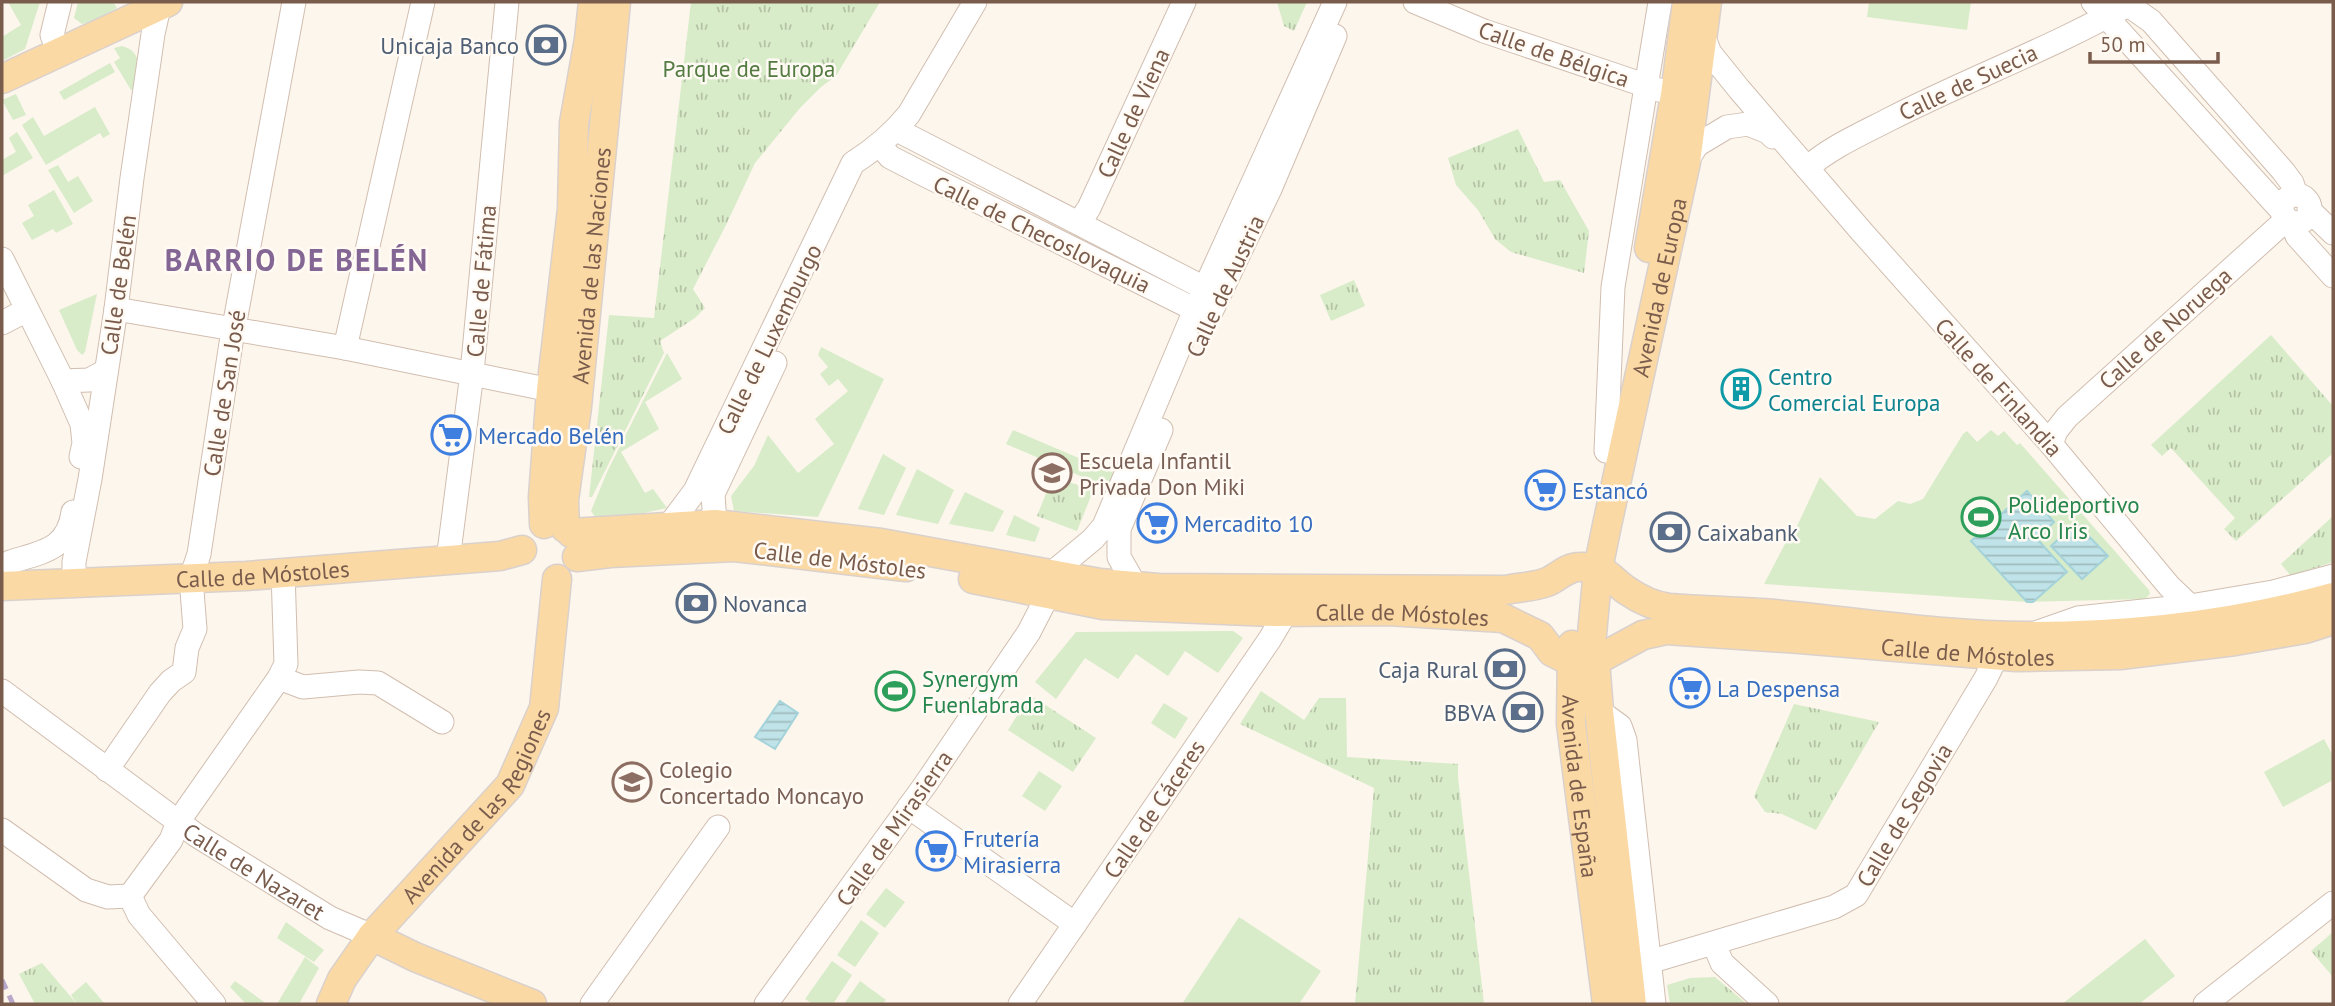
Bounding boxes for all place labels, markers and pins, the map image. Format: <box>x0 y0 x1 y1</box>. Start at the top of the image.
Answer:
bank icon: Unicaja Banco <box>525 24 567 66</box>
place label: Unicaja Banco <box>380 31 519 60</box>
place label: Centro Comercial Europa <box>1768 362 1940 417</box>
building icon: Centro Comercial Europa <box>1720 368 1762 410</box>
supermarket icon: Mercado Belén <box>430 414 472 456</box>
place label: Mercado Belén <box>478 421 624 450</box>
place label: Escuela Infantil Privada Don Miki <box>1079 446 1245 501</box>
school or university icon: Escuela Infantil Privada Don Miki <box>1031 452 1073 494</box>
supermarket icon: Estancó <box>1524 469 1566 511</box>
place label: Estancó <box>1572 476 1648 505</box>
place label: Polideportivo Arco Iris <box>2008 490 2140 545</box>
sports icon: Polideportivo Arco Iris <box>1960 496 2002 538</box>
supermarket icon: Mercadito 10 <box>1136 502 1178 544</box>
place label: Mercadito 10 <box>1184 509 1313 538</box>
bank icon: Caixabank <box>1649 511 1691 553</box>
place label: Caixabank <box>1697 518 1798 547</box>
bank icon: Novanca <box>675 582 717 624</box>
place label: Novanca <box>723 589 807 618</box>
bank icon: Caja Rural <box>1484 648 1526 690</box>
place label: Caja Rural <box>1378 655 1478 684</box>
place label: Synergym Fuenlabrada <box>922 664 1044 719</box>
supermarket icon: La Despensa <box>1669 667 1711 709</box>
sports icon: Synergym Fuenlabrada <box>874 670 916 712</box>
place label: La Despensa <box>1717 674 1840 703</box>
bank icon: BBVA <box>1502 691 1544 733</box>
place label: BBVA <box>1444 698 1497 727</box>
place label: Colegio Concertado Moncayo <box>659 755 864 810</box>
school or university icon: Colegio Concertado Moncayo <box>611 761 653 803</box>
place label: Frutería Mirasierra <box>963 824 1061 879</box>
supermarket icon: Frutería Mirasierra <box>915 830 957 872</box>

